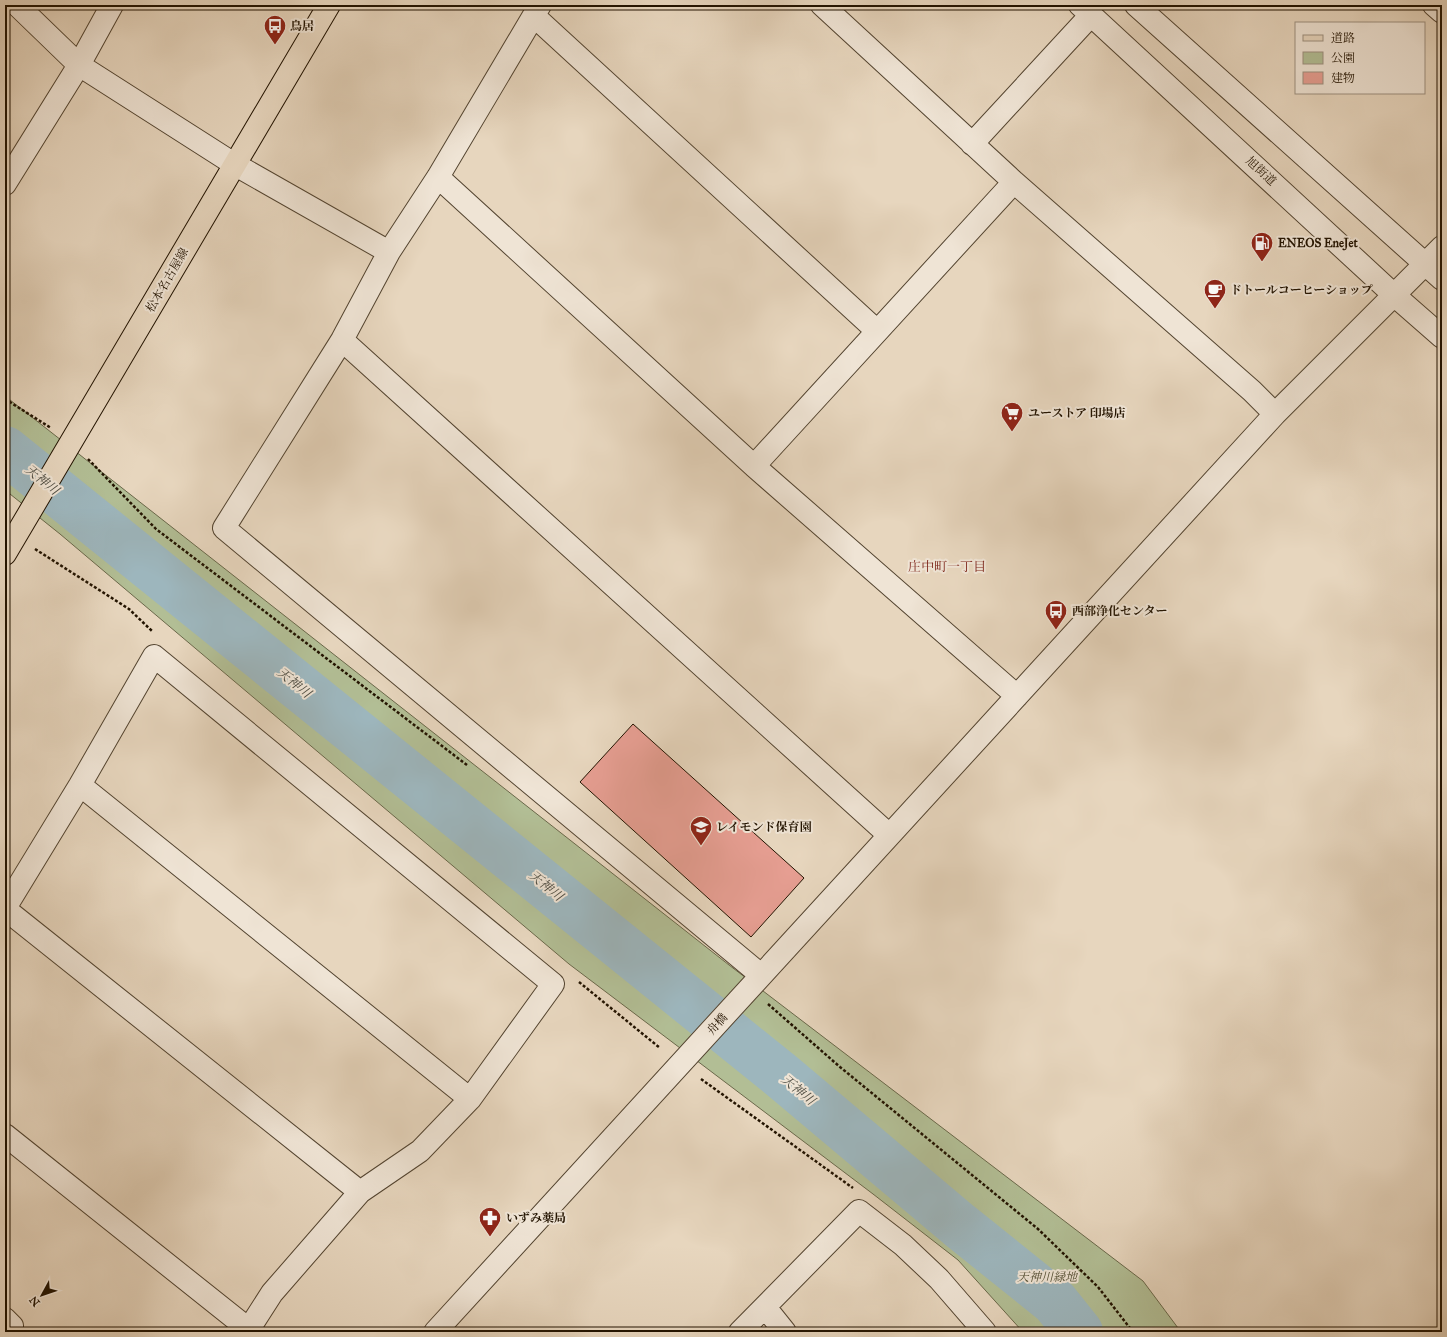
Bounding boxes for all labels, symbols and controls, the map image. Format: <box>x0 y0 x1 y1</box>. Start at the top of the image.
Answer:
bus stop icon: 鳥居 <box>262 13 288 46</box>
place label: 鳥居 <box>290 19 314 33</box>
legend <box>1295 22 1425 94</box>
text: 道路 <box>1331 31 1355 45</box>
text: 公園 <box>1331 51 1355 65</box>
text: 建物 <box>1331 71 1355 85</box>
street label: 旭街道 <box>1243 154 1279 188</box>
fuel station icon: ENEOS EneJet <box>1249 230 1275 263</box>
place label: ENEOS EneJet <box>1278 236 1358 251</box>
street label: 松本名古屋線 <box>143 245 191 315</box>
cafe icon: ドトールコーヒーショップ <box>1202 277 1228 310</box>
place label: ドトールコーヒーショップ <box>1230 283 1373 297</box>
supermarket icon: ユーストア 印場店 <box>999 400 1025 433</box>
place label: ユーストア 印場店 <box>1028 406 1126 420</box>
water label: 天神川 <box>22 462 64 500</box>
district label: 庄中町一丁目 <box>908 559 986 575</box>
bus stop icon: 西部浄化センター <box>1043 598 1069 631</box>
place label: 西部浄化センター <box>1072 604 1168 618</box>
water label: 天神川 <box>274 665 316 703</box>
school or university icon: レイモンド保育園 <box>688 814 714 847</box>
place label: レイモンド保育園 <box>716 820 811 834</box>
water label: 天神川 <box>526 868 568 906</box>
street label: 舟橋 <box>704 1010 730 1038</box>
water label: 天神川 <box>778 1071 820 1110</box>
pharmacy icon: いずみ薬局 <box>477 1205 503 1238</box>
place label: いずみ薬局 <box>506 1211 566 1225</box>
park label: 天神川緑地 <box>1017 1270 1079 1284</box>
north arrow <box>22 1275 62 1315</box>
text: N <box>26 1293 43 1309</box>

